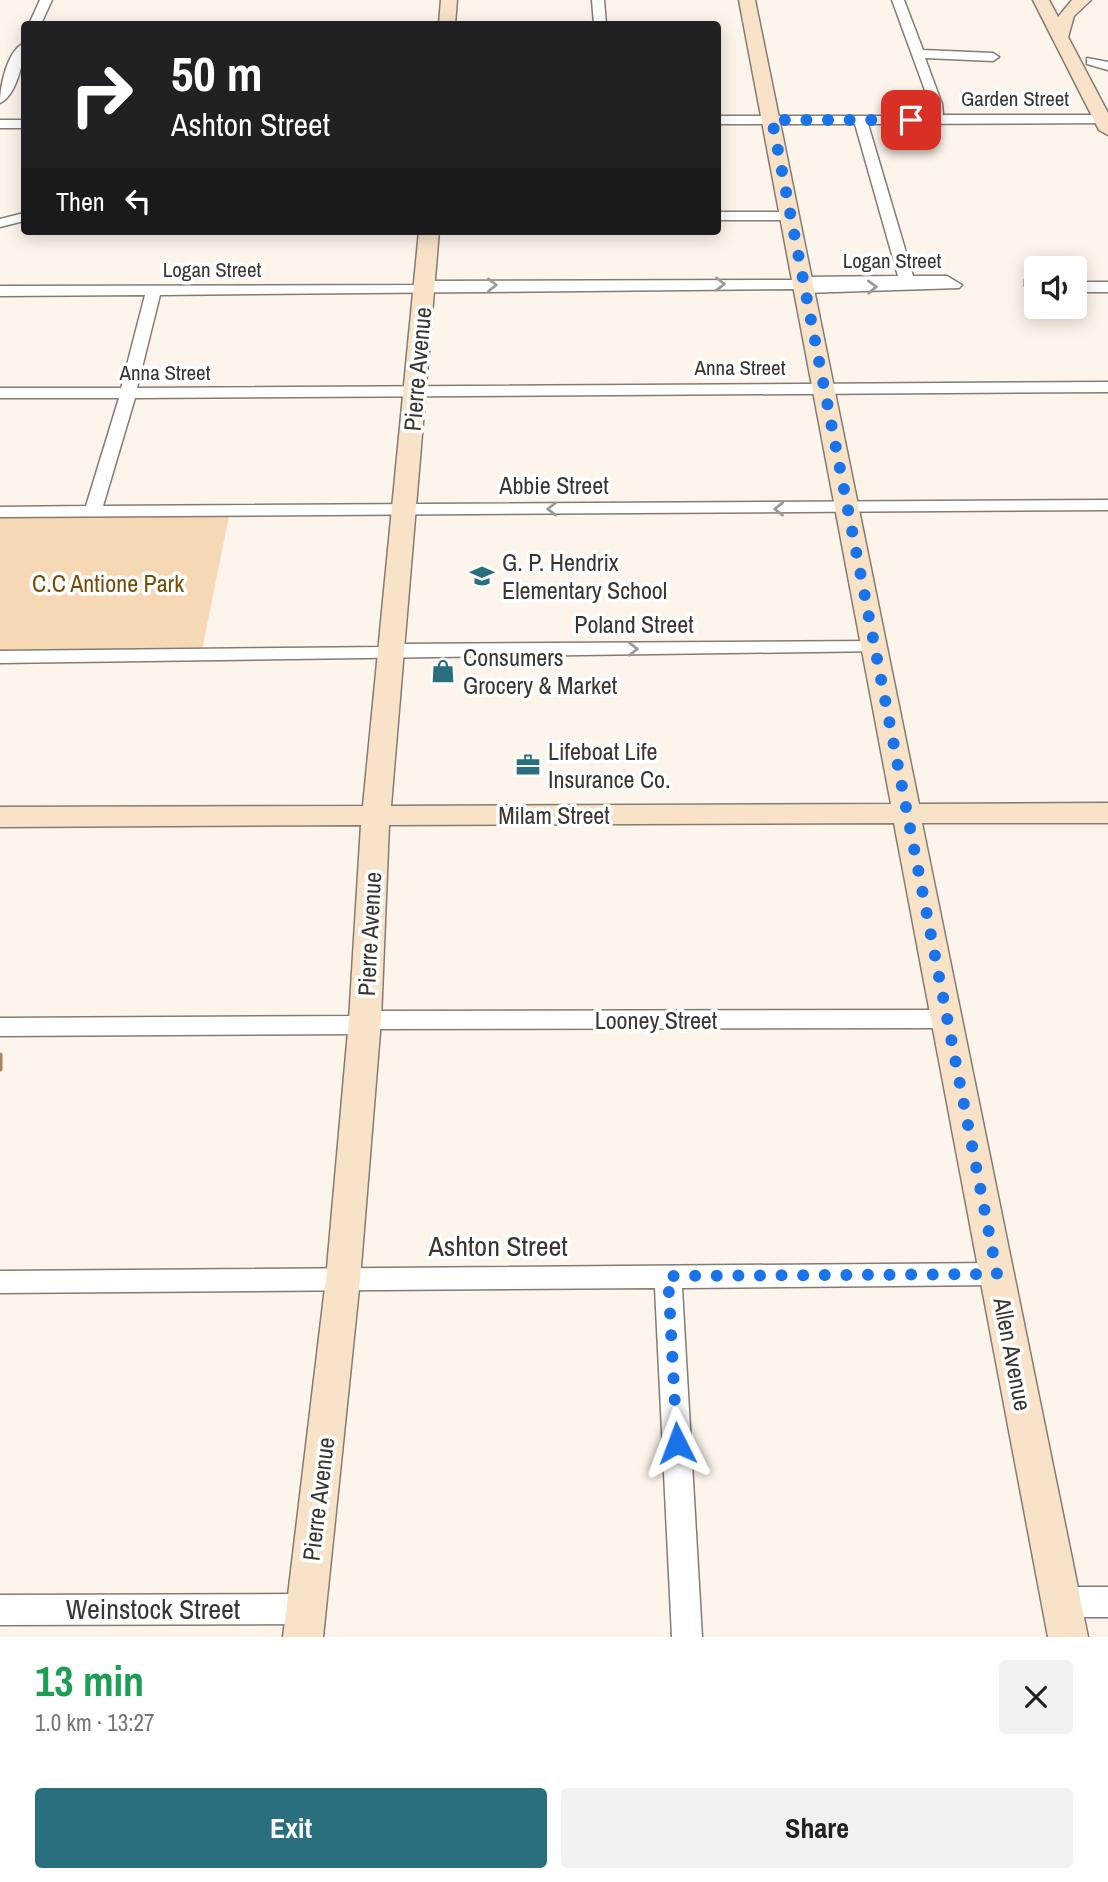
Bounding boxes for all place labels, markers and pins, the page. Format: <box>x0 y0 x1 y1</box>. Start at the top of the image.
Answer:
pin <box>881 90 941 150</box>
place label: G. P. Hendrix Elementary School <box>502 546 667 606</box>
school or university icon: G. P. Hendrix Elementary School <box>468 562 496 590</box>
place label: Consumers Grocery & Market <box>463 641 618 701</box>
shop icon: Consumers Grocery & Market <box>429 657 457 685</box>
place label: Lifeboat Life Insurance Co. <box>548 735 671 795</box>
office icon: Lifeboat Life Insurance Co. <box>514 751 542 779</box>

